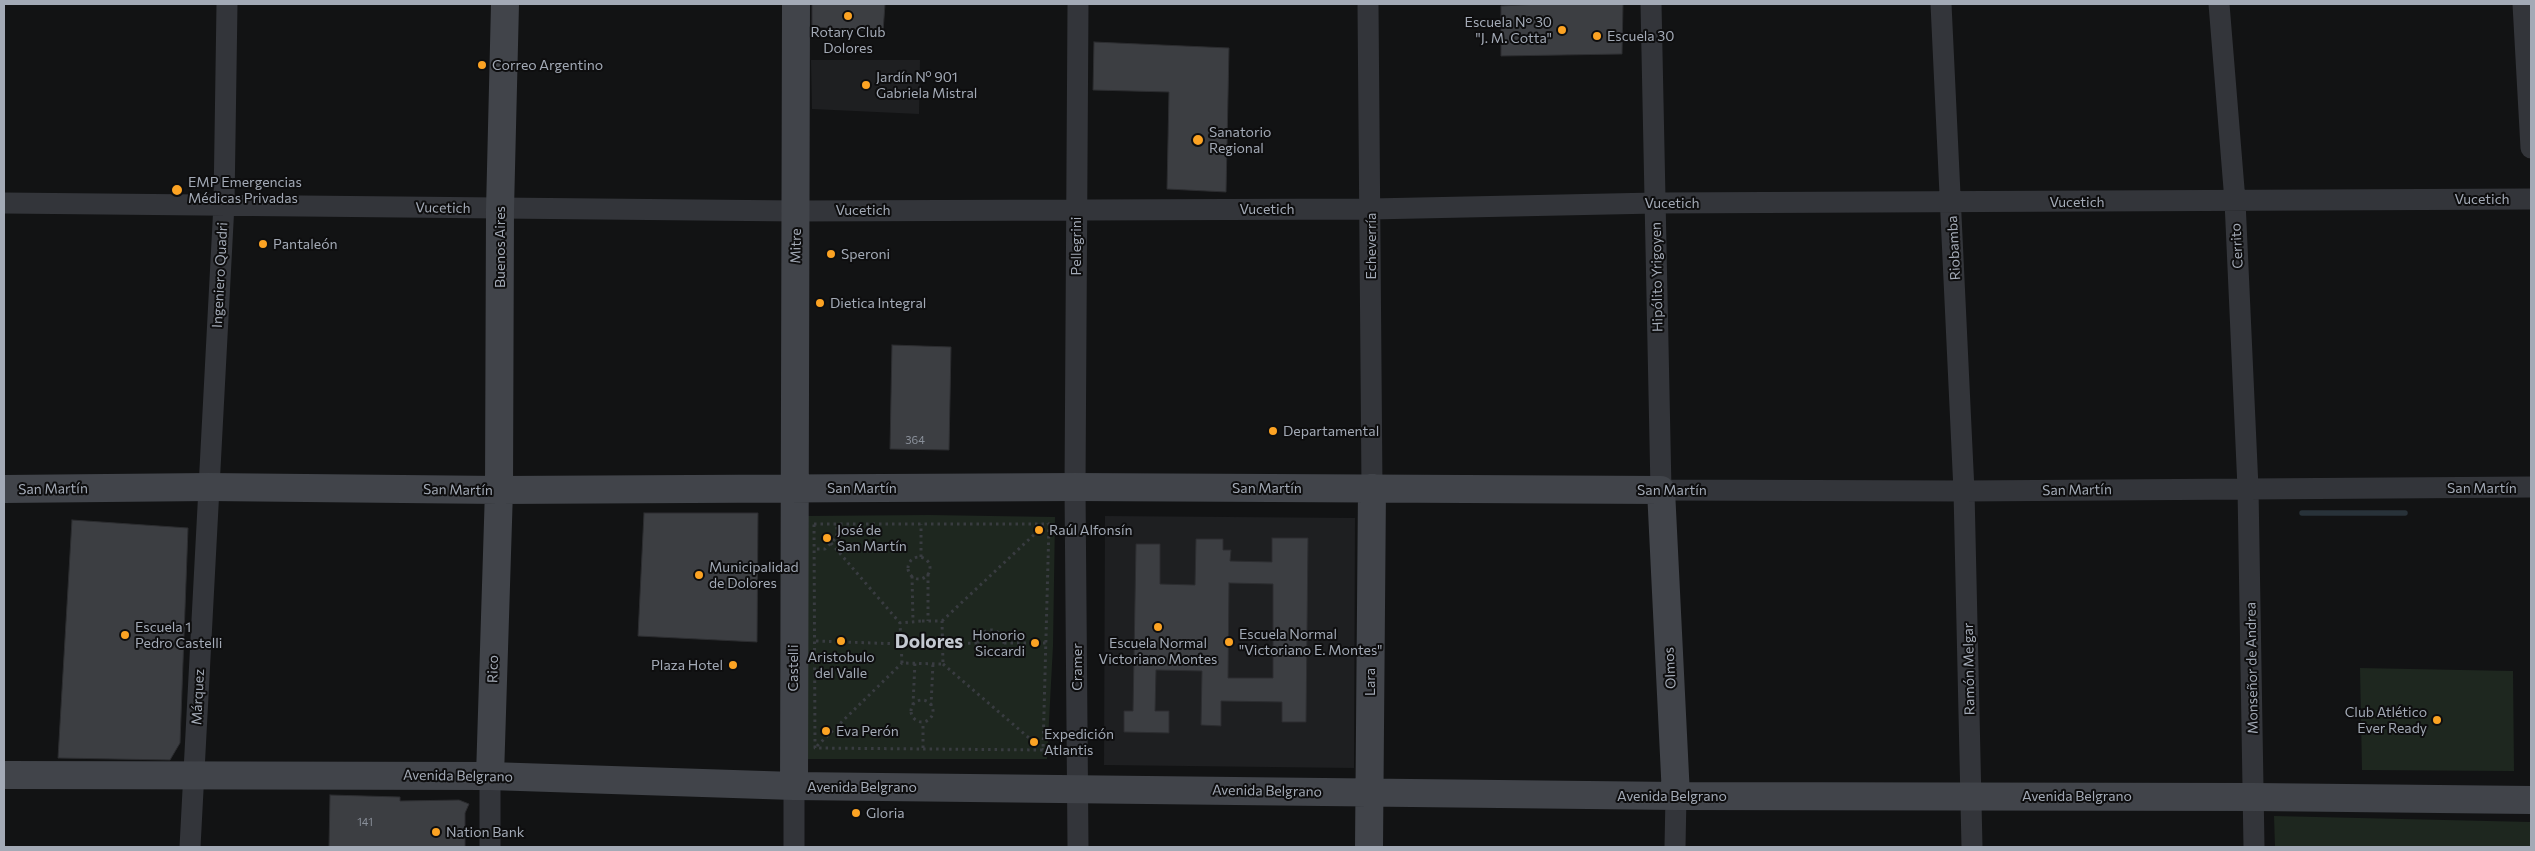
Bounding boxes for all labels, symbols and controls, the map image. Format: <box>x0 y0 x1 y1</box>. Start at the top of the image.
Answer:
marker: Rotary Club Dolores <box>842 10 854 22</box>
place label: Escuela N° 30 "J. M. Cotta" <box>1465 14 1552 46</box>
place label: Rotary Club Dolores <box>810 24 886 56</box>
marker: Escuela N° 30 "J. M. Cotta" <box>1556 24 1568 36</box>
place label: Escuela 30 <box>1607 28 1674 44</box>
marker: Escuela 30 <box>1591 30 1603 42</box>
place label: Correo Argentino <box>492 57 603 73</box>
marker: Correo Argentino <box>476 59 488 71</box>
place label: Jardín Nº 901 Gabriela Mistral <box>876 69 977 102</box>
marker: Jardín Nº 901 Gabriela Mistral <box>860 79 872 91</box>
place label: Sanatorio Regional <box>1209 124 1271 156</box>
marker: Sanatorio Regional <box>1191 133 1205 147</box>
place label: EMP Emergencias Médicas Privadas <box>188 174 302 206</box>
marker: EMP Emergencias Médicas Privadas <box>170 183 184 197</box>
street label: Vucetich <box>2454 191 2510 207</box>
street label: Vucetich <box>2049 194 2105 210</box>
street label: Vucetich <box>1644 195 1700 211</box>
street label: Vucetich <box>415 199 471 217</box>
street label: Vucetich <box>1239 201 1295 217</box>
street label: Vucetich <box>835 202 891 218</box>
street label: Buenos Aires <box>492 206 508 288</box>
street label: Echeverría <box>1363 213 1379 279</box>
street label: Riobamba <box>1944 215 1964 281</box>
street label: Pellegrini <box>1068 217 1084 275</box>
street label: Ingeniero Quadri <box>209 222 231 328</box>
street label: Hipólito Yrigoyen <box>1648 222 1666 332</box>
street label: Cerrito <box>2227 223 2247 269</box>
street label: Mitre <box>787 228 805 264</box>
place label: Pantaleón <box>273 236 338 252</box>
marker: Pantaleón <box>257 238 269 250</box>
place label: Speroni <box>841 246 890 262</box>
marker: Speroni <box>825 248 837 260</box>
place label: Dietica Integral <box>830 295 926 311</box>
marker: Dietica Integral <box>814 297 826 309</box>
place label: Departamental <box>1283 423 1379 439</box>
marker: Departamental <box>1267 425 1279 437</box>
house number: 364 <box>905 433 925 447</box>
street label: San Martín <box>18 480 88 498</box>
street label: San Martín <box>827 480 897 496</box>
street label: San Martín <box>1232 480 1302 496</box>
street label: San Martín <box>2447 480 2517 496</box>
street label: San Martín <box>423 481 493 499</box>
street label: San Martín <box>2042 481 2112 499</box>
street label: San Martín <box>1637 482 1707 498</box>
place label: José de San Martín <box>837 522 907 554</box>
place label: Raúl Alfonsín <box>1049 522 1132 538</box>
marker: Raúl Alfonsín <box>1033 524 1045 536</box>
marker: José de San Martín <box>821 532 833 544</box>
place label: Municipalidad de Dolores <box>709 559 799 592</box>
marker: Municipalidad de Dolores <box>693 569 705 581</box>
street label: Monseñor de Andrea <box>2242 602 2262 734</box>
place label: Escuela 1 Pedro Castelli <box>135 619 222 652</box>
marker: Escuela Normal Victoriano Montes <box>1152 621 1164 633</box>
street label: Ramón Melgar <box>1960 623 1978 715</box>
place label: Escuela Normal "Victoriano E. Montes" <box>1239 626 1383 658</box>
place label: Honorio Siccardi <box>972 627 1025 660</box>
marker: Escuela 1 Pedro Castelli <box>119 629 131 641</box>
district label: Dolores <box>895 631 963 653</box>
marker: Aristobulo del Valle <box>835 635 847 647</box>
place label: Escuela Normal Victoriano Montes <box>1099 635 1217 668</box>
marker: Escuela Normal "Victoriano E. Montes" <box>1223 636 1235 648</box>
marker: Honorio Siccardi <box>1029 637 1041 649</box>
street label: Cramer <box>1069 643 1085 691</box>
street label: Castelli <box>785 645 801 691</box>
street label: Olmos <box>1661 647 1679 689</box>
place label: Aristobulo del Valle <box>807 649 875 682</box>
street label: Rico <box>484 655 502 683</box>
place label: Plaza Hotel <box>651 657 723 673</box>
marker: Plaza Hotel <box>727 659 739 671</box>
street label: Márquez <box>188 668 208 726</box>
street label: Lara <box>1362 668 1378 696</box>
place label: Club Atlético Ever Ready <box>2345 704 2427 736</box>
marker: Club Atlético Ever Ready <box>2431 714 2443 726</box>
place label: Eva Perón <box>836 723 899 739</box>
marker: Eva Perón <box>820 725 832 737</box>
place label: Expedición Atlantis <box>1044 726 1114 759</box>
marker: Expedición Atlantis <box>1028 736 1040 748</box>
street label: Avenida Belgrano <box>403 767 513 785</box>
street label: Avenida Belgrano <box>807 779 917 795</box>
street label: Avenida Belgrano <box>1212 782 1322 800</box>
street label: Avenida Belgrano <box>1617 788 1727 804</box>
street label: Avenida Belgrano <box>2022 788 2132 804</box>
place label: Gloria <box>866 805 905 821</box>
marker: Gloria <box>850 807 862 819</box>
house number: 141 <box>357 815 373 829</box>
place label: Nation Bank <box>446 824 524 840</box>
marker: Nation Bank <box>430 826 442 838</box>

